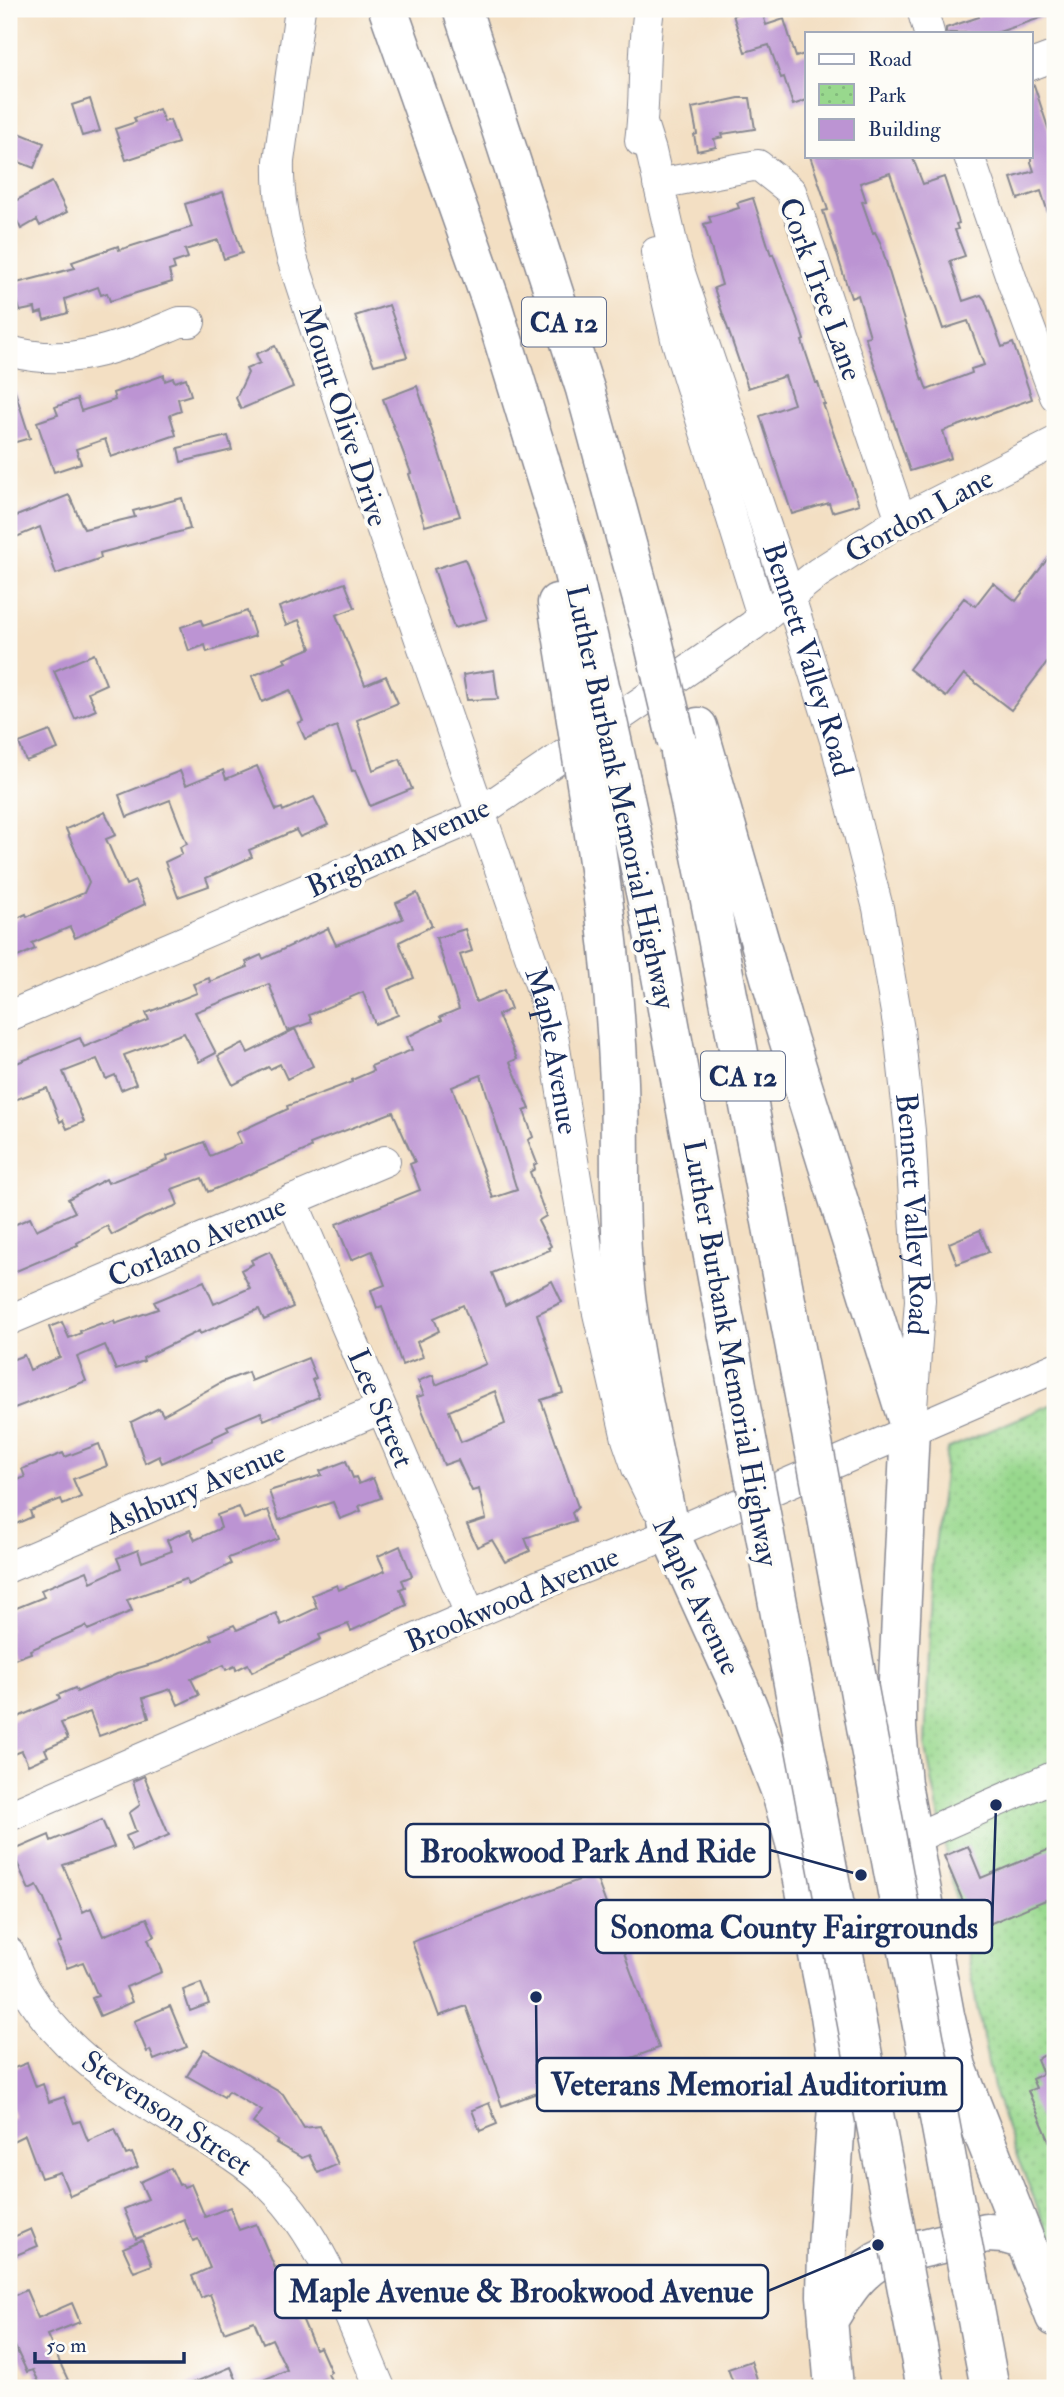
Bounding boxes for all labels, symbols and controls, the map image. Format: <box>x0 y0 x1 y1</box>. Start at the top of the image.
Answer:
legend <box>805 32 1032 158</box>
text: Road <box>868 46 913 73</box>
text: Park <box>868 82 906 109</box>
text: Building <box>868 116 941 143</box>
street label: Cork Tree Lane <box>770 193 871 386</box>
road number: CA 12 <box>522 298 606 346</box>
street label: Mount Olive Drive <box>290 301 397 531</box>
street label: Gordon Lane <box>839 460 1000 571</box>
street label: Bennett Valley Road <box>754 538 862 780</box>
street label: Luther Burbank Memorial Highway <box>557 582 684 1013</box>
street label: Brigham Avenue <box>301 789 496 906</box>
street label: Maple Avenue <box>517 962 587 1137</box>
road number: CA 12 <box>701 1052 785 1100</box>
street label: Bennett Valley Road <box>887 1091 938 1337</box>
street label: Luther Burbank Memorial Highway <box>675 1137 786 1570</box>
street label: Corlano Avenue <box>102 1187 292 1296</box>
street label: Lee Street <box>339 1343 422 1473</box>
street label: Ashbury Avenue <box>98 1434 291 1543</box>
street label: Maple Avenue <box>644 1512 749 1681</box>
street label: Brookwood Avenue <box>400 1538 625 1661</box>
callout: Brookwood Park And Ride <box>406 1824 770 1877</box>
text: Brookwood Park And Ride <box>420 1832 757 1872</box>
callout: Sonoma County Fairgrounds <box>596 1900 992 1953</box>
text: Sonoma County Fairgrounds <box>610 1908 978 1948</box>
street label: Stevenson Street <box>74 2043 260 2184</box>
callout: Veterans Memorial Auditorium <box>537 2058 962 2111</box>
text: Veterans Memorial Auditorium <box>550 2065 948 2105</box>
callout: Maple Avenue & Brookwood Avenue <box>275 2265 768 2318</box>
text: Maple Avenue & Brookwood Avenue <box>288 2272 754 2312</box>
scale bar <box>35 2320 184 2364</box>
text: 50 m <box>46 2332 87 2359</box>

